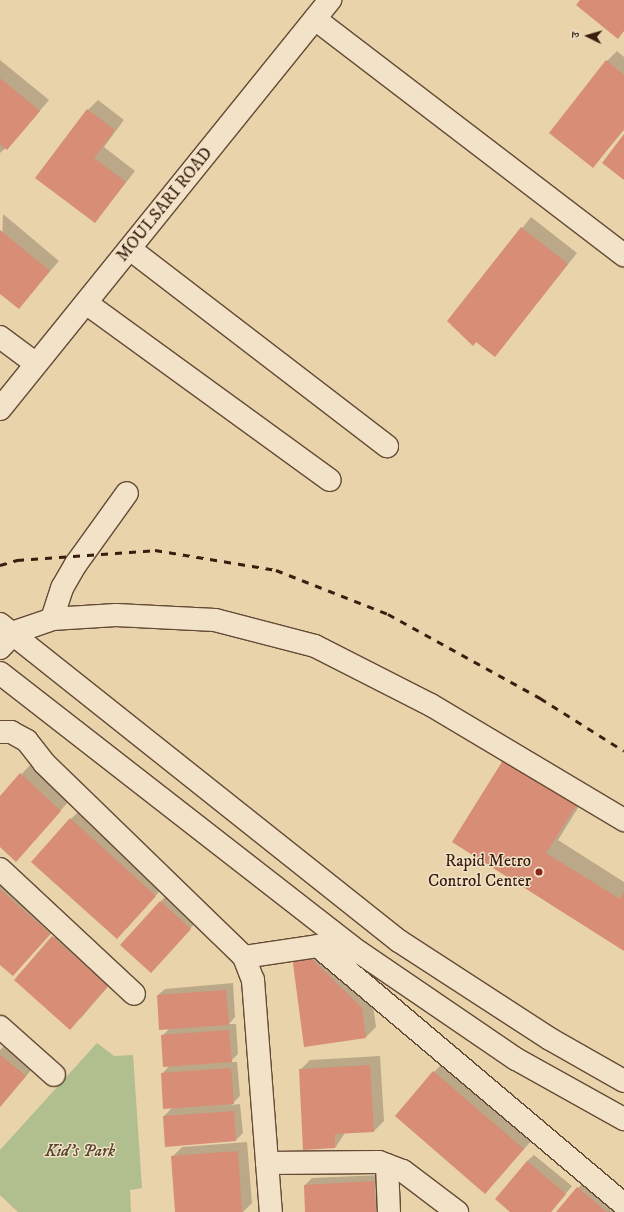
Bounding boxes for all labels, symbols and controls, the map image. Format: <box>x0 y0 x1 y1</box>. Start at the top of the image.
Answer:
north arrow <box>568 16 608 56</box>
text: उ <box>569 32 583 38</box>
street label: MOULSARI ROAD <box>113 144 217 266</box>
place label: Rapid Metro Control Center <box>428 852 531 892</box>
marker: Rapid Metro Control Center <box>534 867 544 877</box>
park label: Kid's Park <box>45 1142 115 1162</box>

